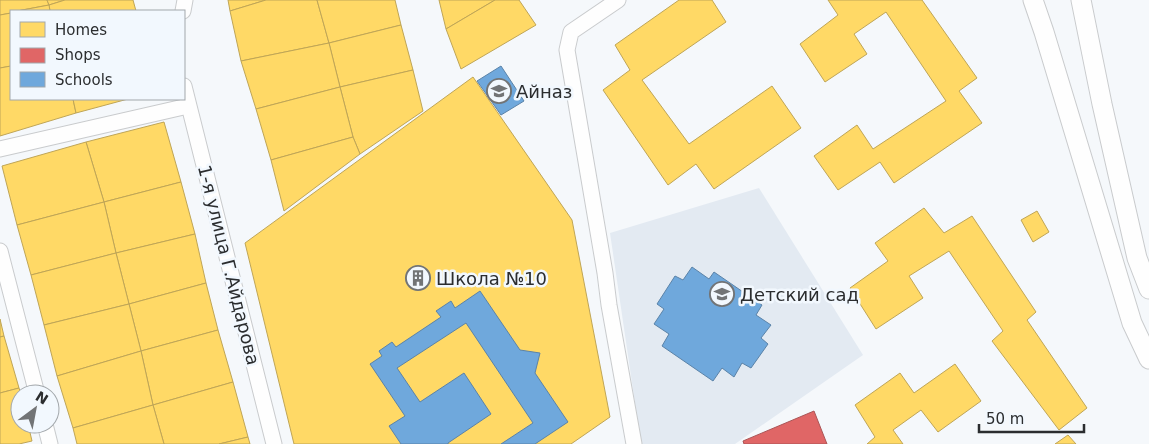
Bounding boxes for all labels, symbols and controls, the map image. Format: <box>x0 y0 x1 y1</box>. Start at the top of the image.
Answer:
legend <box>10 10 185 100</box>
text: Homes <box>55 21 107 39</box>
text: Shops <box>55 46 101 64</box>
text: Schools <box>55 71 113 89</box>
school or university icon: Айназ <box>486 78 512 104</box>
place label: Айназ <box>516 81 572 102</box>
street label: 1-я улица Г.Айдарова <box>194 163 264 367</box>
building icon: Школа №10 <box>405 265 431 291</box>
place label: Школа №10 <box>436 268 547 289</box>
school or university icon: Детский сад <box>709 281 735 307</box>
place label: Детский сад <box>740 284 859 305</box>
north arrow <box>10 384 60 434</box>
text: N <box>33 388 51 408</box>
scale bar <box>979 402 1084 434</box>
text: 50 m <box>986 410 1024 428</box>

